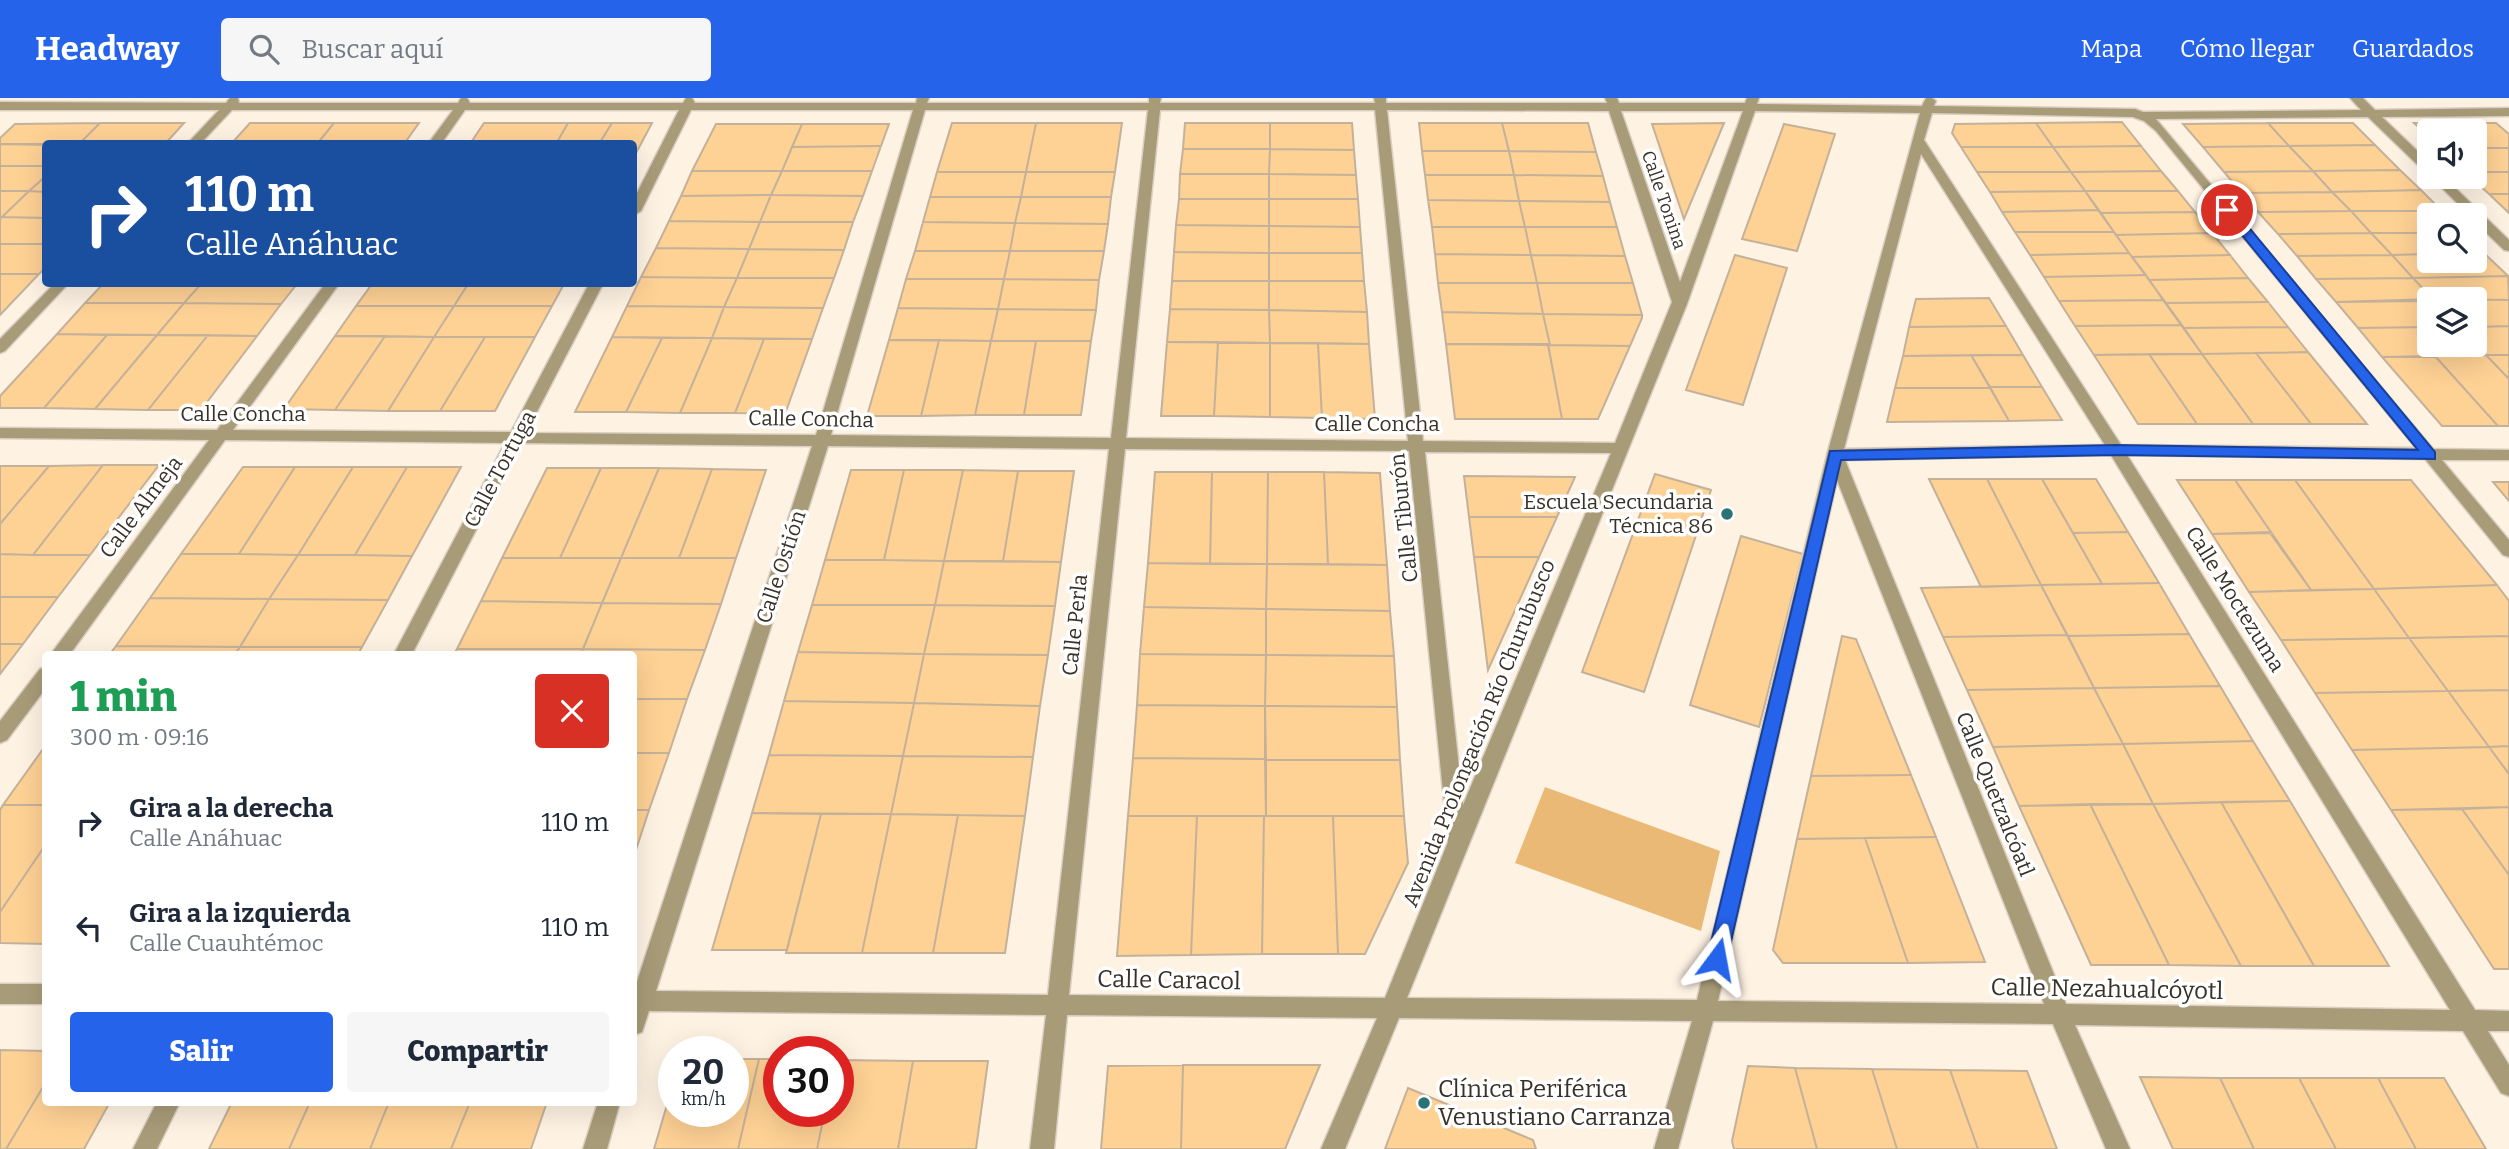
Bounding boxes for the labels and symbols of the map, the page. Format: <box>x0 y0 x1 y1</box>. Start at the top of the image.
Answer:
street label: Calle Tonina <box>1637 148 1691 252</box>
pin <box>2197 180 2257 240</box>
street label: Calle Concha <box>180 401 306 427</box>
street label: Calle Concha <box>748 405 875 433</box>
street label: Calle Tortuga <box>458 406 542 532</box>
street label: Calle Concha <box>1314 411 1440 437</box>
street label: Calle Almeja <box>94 450 188 563</box>
street label: Calle Tiburón <box>1384 452 1424 584</box>
place label: Escuela Secundaria Técnica 86 <box>1523 489 1714 539</box>
marker: Escuela Secundaria Técnica 86 <box>1719 506 1735 522</box>
street label: Calle Ostión <box>751 507 811 627</box>
street label: Calle Moctezuma <box>2180 521 2290 677</box>
street label: Avenida Prolongación Río Churubusco <box>1397 556 1561 910</box>
street label: Calle Perla <box>1057 572 1093 677</box>
street label: Calle Quetzalcóatl <box>1950 708 2040 880</box>
position arrow <box>1680 922 1754 996</box>
street label: Calle Caracol <box>1097 965 1241 995</box>
street label: Calle Nezahualcóyotl <box>1990 973 2224 1005</box>
speed limit sign: 30 <box>763 1036 854 1127</box>
place label: Clínica Periférica Venustiano Carranza <box>1438 1075 1671 1131</box>
marker: Clínica Periférica Venustiano Carranza <box>1416 1095 1432 1111</box>

